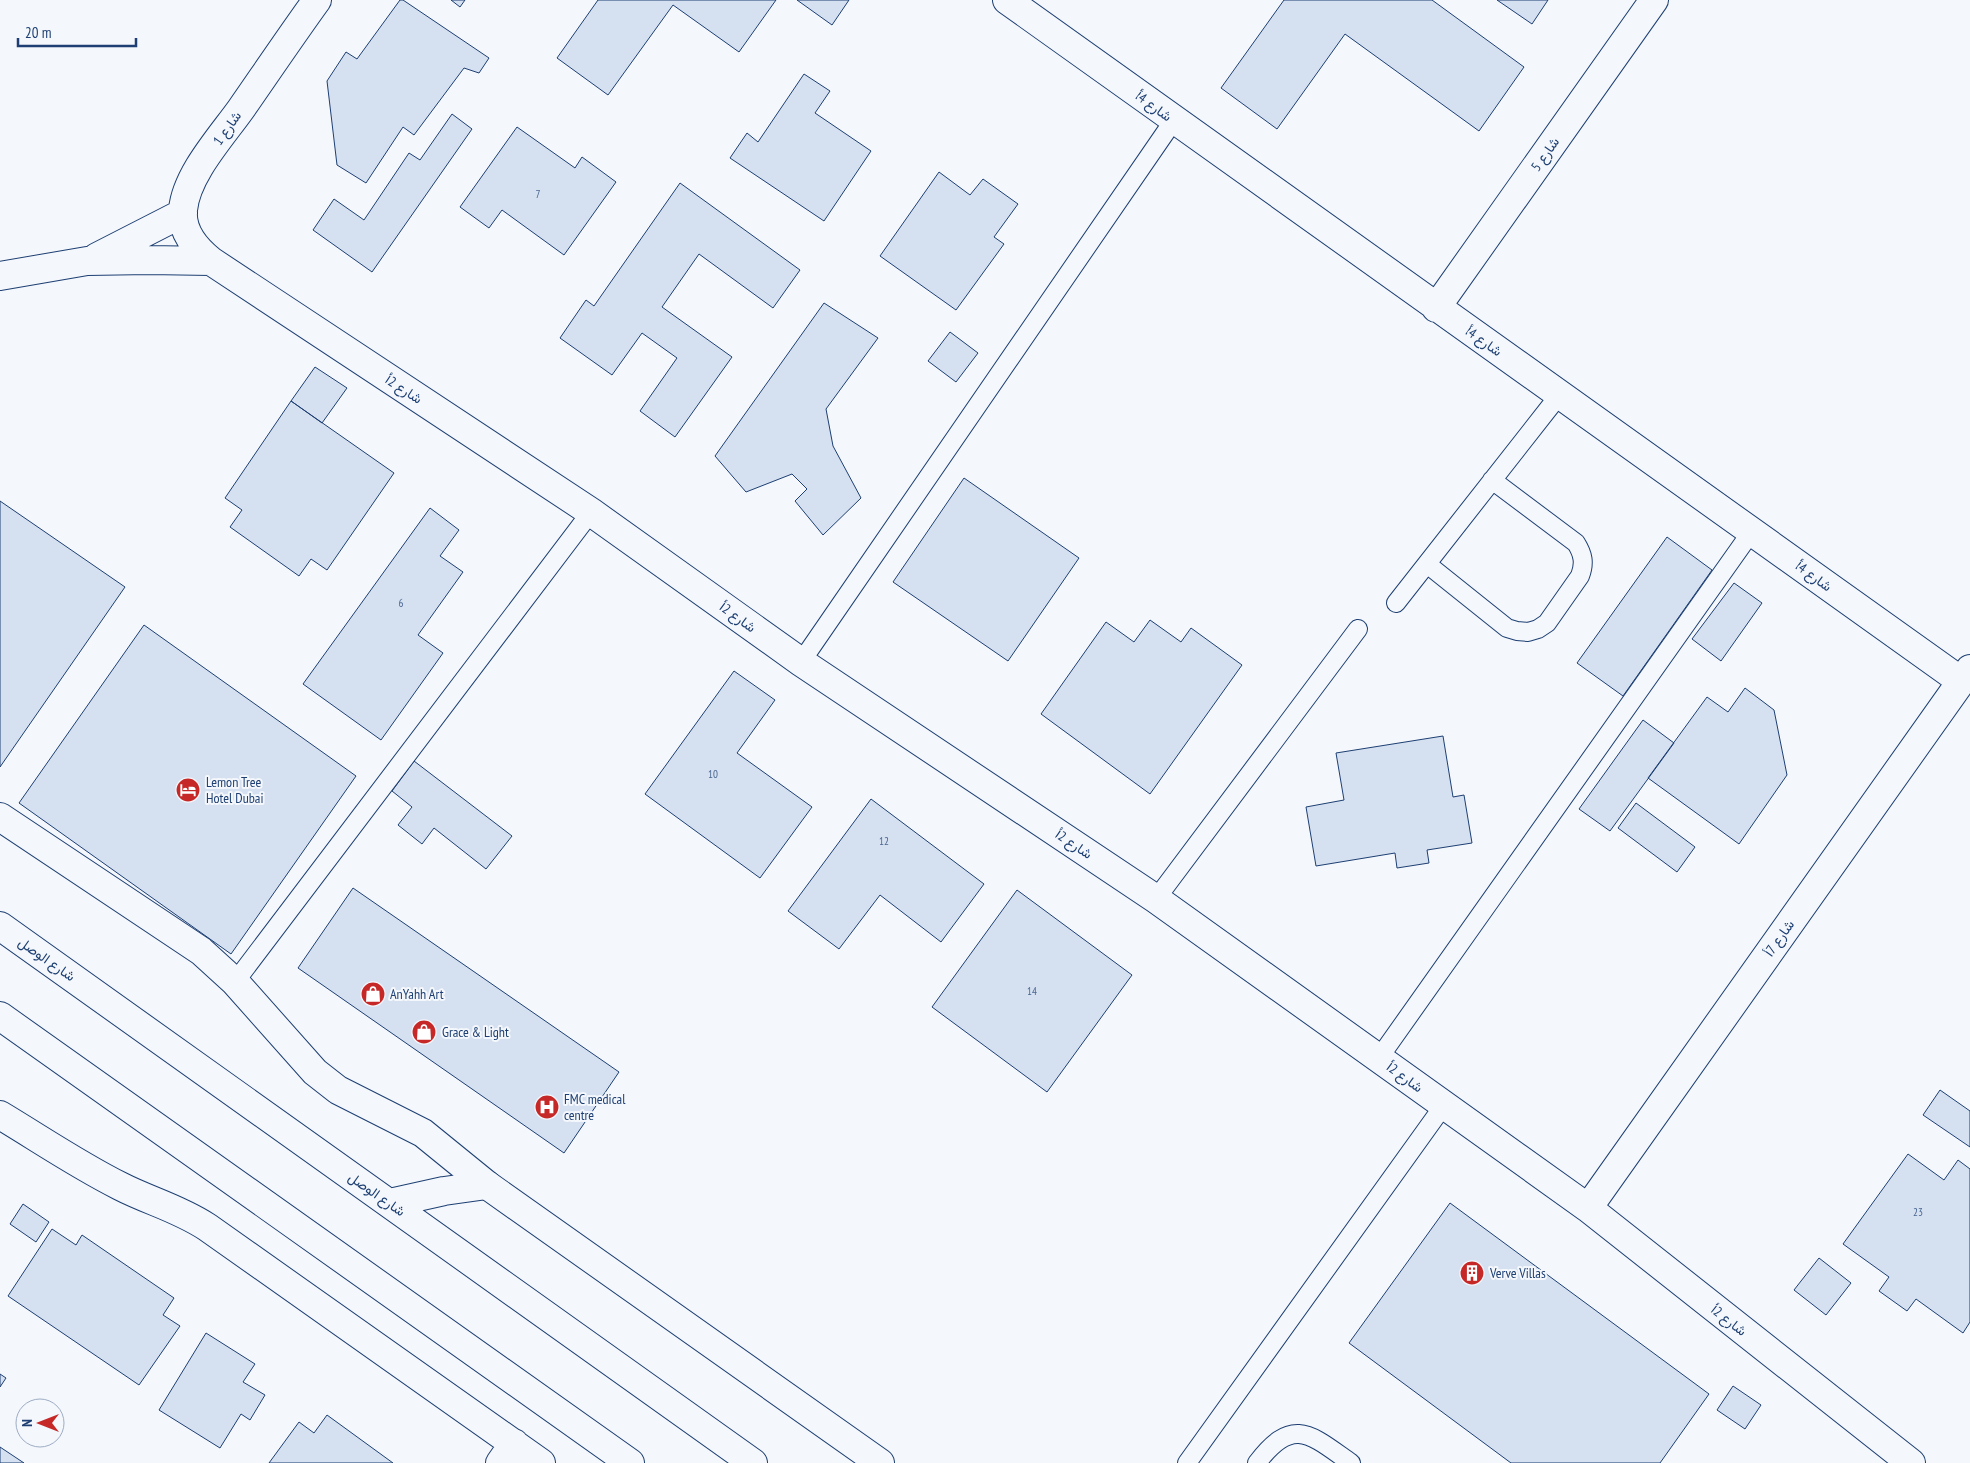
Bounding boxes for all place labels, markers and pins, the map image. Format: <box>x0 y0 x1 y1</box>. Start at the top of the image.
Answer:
place label: Lemon Tree Hotel Dubai <box>206 773 263 807</box>
hotel icon: Lemon Tree Hotel Dubai <box>175 777 201 803</box>
shop icon: AnYahh Art <box>360 981 386 1007</box>
place label: AnYahh Art <box>390 985 444 1003</box>
shop icon: Grace & Light <box>411 1019 437 1045</box>
place label: Grace & Light <box>442 1023 509 1041</box>
place label: FMC medical centre <box>564 1090 626 1124</box>
hospital icon: FMC medical centre <box>534 1094 560 1120</box>
building icon: Verve Villas <box>1459 1260 1485 1286</box>
place label: Verve Villas <box>1489 1264 1546 1282</box>

